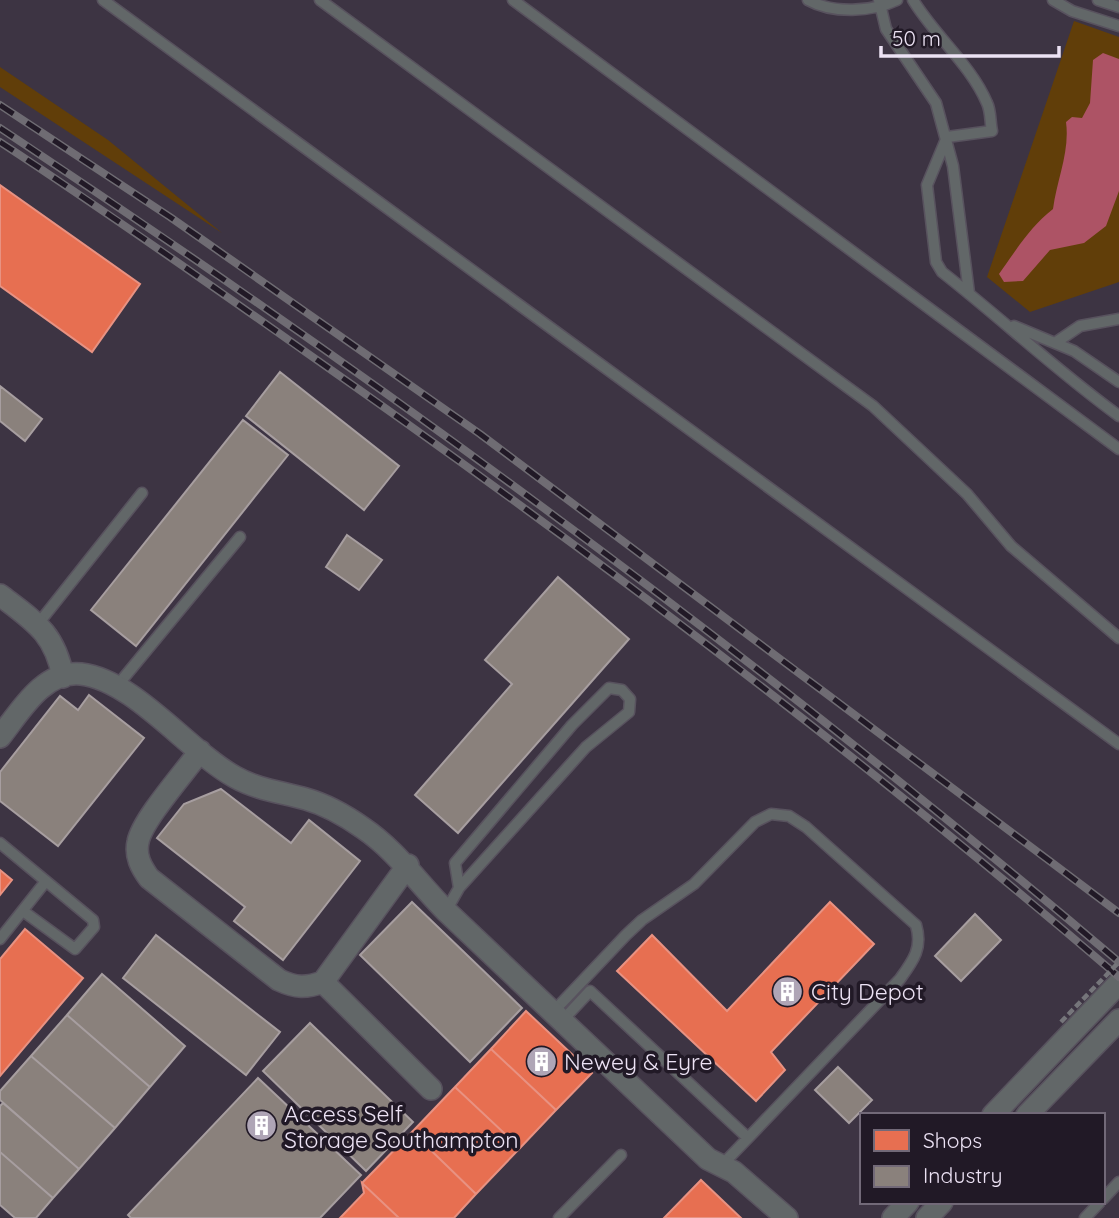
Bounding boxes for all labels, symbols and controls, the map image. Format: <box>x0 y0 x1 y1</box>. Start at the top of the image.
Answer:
scale bar <box>881 14 1060 58</box>
text: 50 m <box>892 25 941 51</box>
building icon: City Depot <box>771 974 805 1008</box>
place label: City Depot <box>811 977 924 1006</box>
building icon: Newey & Eyre <box>524 1044 558 1078</box>
place label: Newey & Eyre <box>564 1047 712 1076</box>
place label: Access Self Storage Southampton <box>284 1099 519 1154</box>
building icon: Access Self Storage Southampton <box>244 1109 278 1143</box>
legend <box>860 1113 1105 1204</box>
text: Shops <box>923 1127 982 1153</box>
text: Industry <box>923 1162 1002 1188</box>

